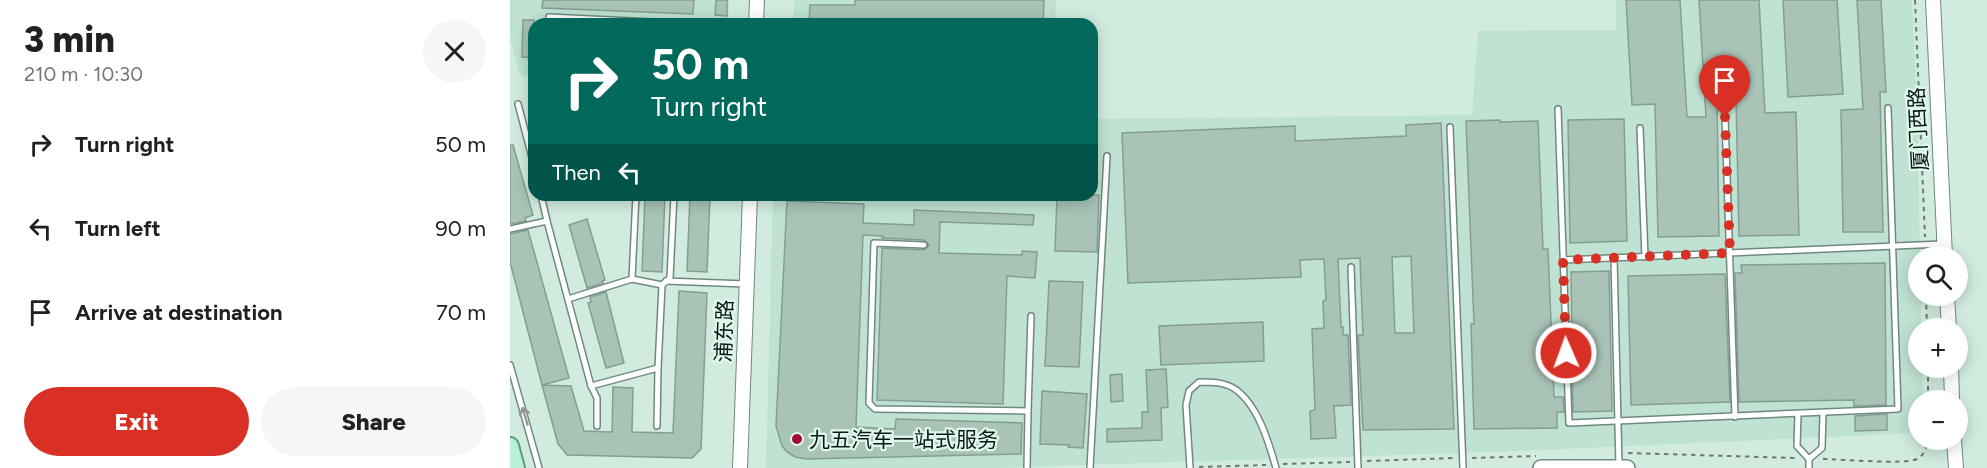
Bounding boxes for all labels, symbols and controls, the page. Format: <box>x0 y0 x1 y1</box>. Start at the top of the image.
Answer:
text: 3 min <box>24 18 115 61</box>
button: close <box>423 20 486 83</box>
text: 50 m <box>651 39 749 90</box>
icon: right <box>552 42 630 120</box>
pin <box>1699 55 1750 117</box>
text: 210 m · 10:30 <box>24 62 143 86</box>
icon: arrive <box>1708 64 1741 97</box>
street label: 厦门西路 <box>1903 86 1933 172</box>
text: Turn right <box>651 90 767 123</box>
icon: right <box>24 128 57 161</box>
text: Turn right <box>75 131 174 158</box>
text: 50 m <box>435 131 486 158</box>
icon: left <box>613 156 646 189</box>
text: Then <box>552 159 601 186</box>
icon: left <box>24 212 57 245</box>
text: Turn left <box>75 215 161 242</box>
text: 90 m <box>435 215 486 242</box>
map controls <box>1908 246 1968 450</box>
button: search <box>1908 246 1968 306</box>
icon: arrive <box>24 296 57 329</box>
text: Arrive at destination <box>75 299 283 326</box>
text: 70 m <box>436 299 486 326</box>
street label: 浦东路 <box>710 299 738 363</box>
button: + <box>1908 318 1968 378</box>
position arrow <box>1534 321 1598 385</box>
button: Exit <box>24 387 249 456</box>
button: Share <box>261 387 486 456</box>
button: − <box>1908 390 1968 450</box>
one-way arrow <box>519 407 530 426</box>
place label: 九五汽车一站式服务 <box>809 427 998 452</box>
marker: 九五汽车一站式服务 <box>790 432 804 446</box>

